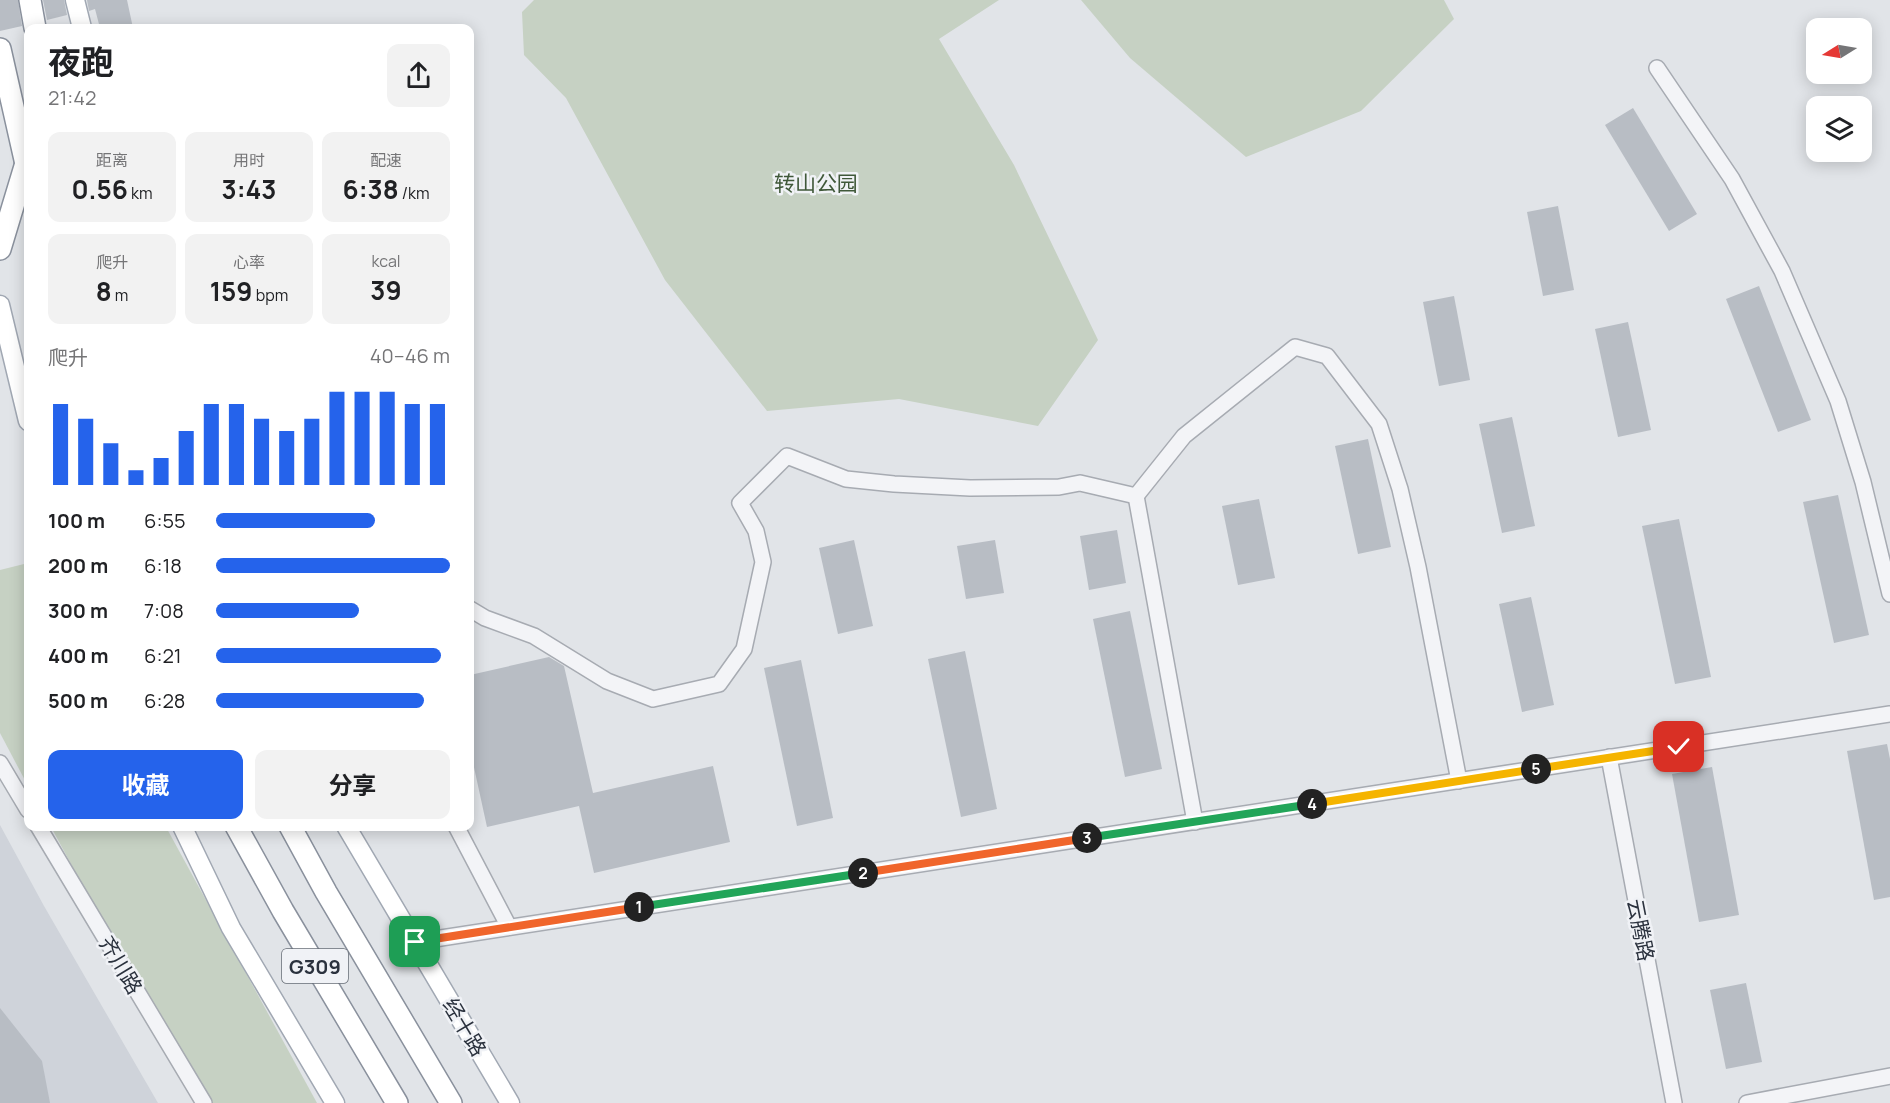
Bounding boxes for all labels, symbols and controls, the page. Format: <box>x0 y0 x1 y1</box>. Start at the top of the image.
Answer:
north arrow <box>1806 18 1872 84</box>
map controls <box>1806 18 1872 162</box>
text: 夜跑 <box>48 39 114 84</box>
button: share <box>387 44 450 107</box>
text: 21:42 <box>48 84 96 111</box>
button: layers <box>1806 96 1872 162</box>
text: 距离 <box>96 149 128 171</box>
text: 用时 <box>233 149 265 171</box>
text: 配速 <box>370 149 402 171</box>
park label: 转山公园 <box>774 169 858 197</box>
text: 0.56 <box>71 171 128 207</box>
text: 3:43 <box>222 171 276 207</box>
text: 6:38 <box>342 171 399 207</box>
text: km <box>128 182 153 204</box>
text: /km <box>399 182 430 204</box>
text: kcal <box>371 250 401 272</box>
text: 爬升 <box>96 251 128 273</box>
text: 心率 <box>233 251 265 273</box>
text: 39 <box>370 272 402 308</box>
text: 8 <box>96 273 112 309</box>
text: 159 <box>210 273 253 309</box>
text: m <box>112 284 128 306</box>
text: bpm <box>253 284 288 306</box>
text: 40–46 m <box>370 342 450 369</box>
text: 爬升 <box>48 344 88 371</box>
text: 100 m <box>48 507 105 534</box>
text: 6:55 <box>144 507 186 534</box>
text: 200 m <box>48 552 108 579</box>
text: 6:18 <box>144 552 182 579</box>
text: 300 m <box>48 597 108 624</box>
text: 7:08 <box>144 597 184 624</box>
text: 400 m <box>48 642 108 669</box>
text: 6:21 <box>144 642 182 669</box>
text: 500 m <box>48 687 108 714</box>
text: 6:28 <box>144 687 185 714</box>
pin <box>1653 721 1704 772</box>
icon: check <box>1662 730 1695 763</box>
button: 收藏 <box>48 750 243 819</box>
button: 分享 <box>255 750 450 819</box>
pin: 5 <box>1521 754 1551 784</box>
text: 5 <box>1531 758 1541 780</box>
pin: 4 <box>1297 789 1327 819</box>
text: 4 <box>1307 793 1317 815</box>
pin: 3 <box>1072 823 1102 853</box>
text: 3 <box>1082 827 1092 849</box>
pin: 2 <box>848 858 878 888</box>
text: 2 <box>858 862 868 884</box>
pin: 1 <box>624 892 654 922</box>
text: 1 <box>635 896 643 918</box>
street label: 云腾路 <box>1621 896 1661 964</box>
pin <box>389 916 440 967</box>
icon: arrive <box>398 925 431 958</box>
street label: 齐川路 <box>93 931 149 999</box>
road number: G309 <box>282 949 348 983</box>
street label: 经十路 <box>437 993 493 1061</box>

